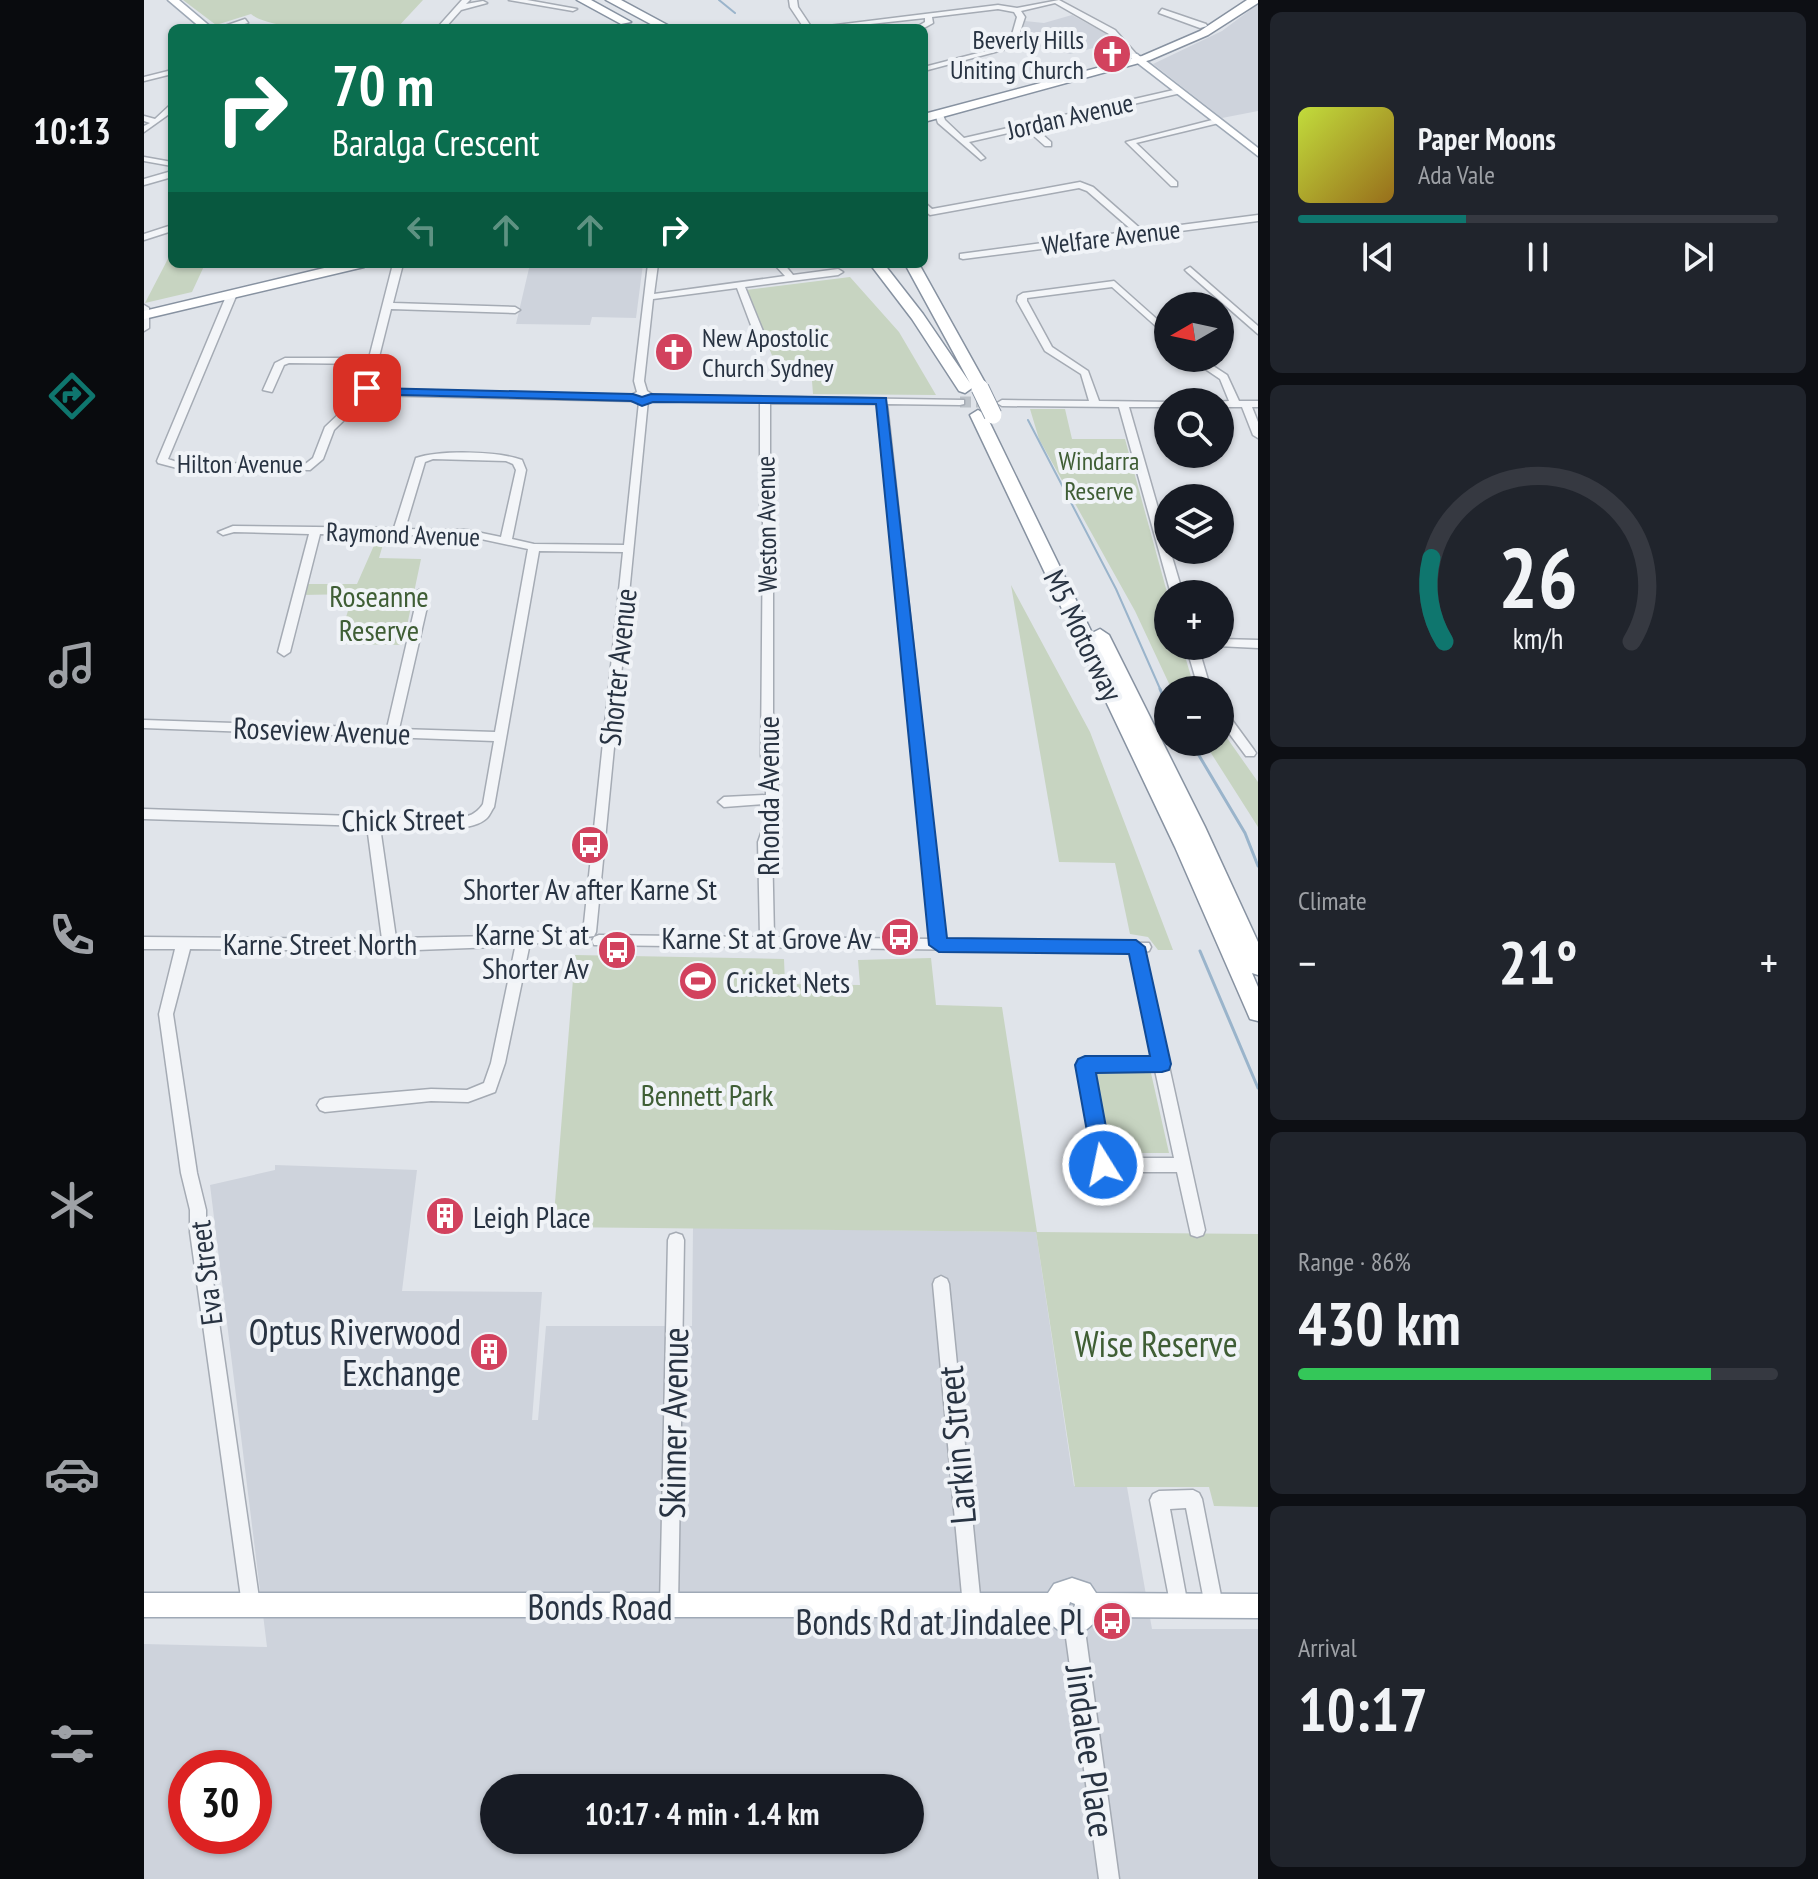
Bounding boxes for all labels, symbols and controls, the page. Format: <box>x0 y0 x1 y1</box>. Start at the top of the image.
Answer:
place label: Beverly Hills Uniting Church <box>950 23 1084 86</box>
church icon: Beverly Hills Uniting Church <box>1091 33 1133 75</box>
text: 70 m <box>332 49 434 121</box>
icon: right <box>200 56 304 160</box>
street label: Jordan Avenue <box>1003 85 1136 147</box>
text: 10:13 <box>33 107 111 154</box>
text: Baralga Crescent <box>332 119 539 166</box>
text: Paper Moons <box>1418 119 1556 158</box>
text: Ada Vale <box>1418 158 1495 191</box>
icon: left <box>400 208 444 252</box>
icon: ahead <box>484 208 528 252</box>
icon: ahead <box>568 208 612 252</box>
icon: right <box>652 208 696 252</box>
street label: Welfare Avenue <box>1040 212 1182 262</box>
icon: previous <box>1356 235 1400 279</box>
icon: pause <box>1516 235 1560 279</box>
icon: next <box>1676 235 1720 279</box>
north arrow <box>1154 292 1234 372</box>
map controls <box>1154 292 1234 756</box>
place label: New Apostolic Church Sydney <box>702 321 834 384</box>
church icon: New Apostolic Church Sydney <box>653 331 695 373</box>
pin <box>333 354 401 422</box>
icon: arrive <box>345 366 389 410</box>
icon: directions <box>44 368 100 424</box>
button: search <box>1154 388 1234 468</box>
park label: Windarra Reserve <box>1059 444 1139 507</box>
street label: Hilton Avenue <box>177 447 303 480</box>
street label: Weston Avenue <box>748 456 784 592</box>
button: layers <box>1154 484 1234 564</box>
street label: Raymond Avenue <box>325 515 481 553</box>
text: 26 <box>1498 523 1578 631</box>
street label: M5 Motorway <box>1036 563 1133 708</box>
park label: Roseanne Reserve <box>329 576 429 649</box>
button: + <box>1154 580 1234 660</box>
street label: Shorter Avenue <box>589 586 645 748</box>
text: km/h <box>1513 620 1563 657</box>
icon: music <box>44 637 100 693</box>
button: − <box>1154 676 1234 756</box>
street label: Roseview Avenue <box>233 707 411 753</box>
street label: Rhonda Avenue <box>748 716 787 876</box>
street label: Chick Street <box>341 798 466 840</box>
bus stop icon: Shorter Av after Karne St <box>569 824 611 866</box>
place label: Shorter Av after Karne St <box>463 869 718 908</box>
text: Climate <box>1298 884 1367 917</box>
icon: phone <box>44 907 100 963</box>
place label: Karne St at Shorter Av <box>475 914 590 987</box>
bus stop icon: Karne St at Grove Av <box>879 916 921 958</box>
place label: Karne St at Grove Av <box>662 918 872 957</box>
text: 21° <box>1498 923 1578 1001</box>
street label: Karne Street North <box>223 924 417 963</box>
bus stop icon: Karne St at Shorter Av <box>596 929 638 971</box>
text: − <box>1298 934 1316 991</box>
text: + <box>1760 934 1778 991</box>
sports icon: Cricket Nets <box>677 960 719 1002</box>
place label: Cricket Nets <box>726 962 850 1001</box>
park label: Bennett Park <box>641 1075 774 1114</box>
position arrow <box>1061 1123 1145 1207</box>
icon: climate <box>44 1177 100 1233</box>
building icon: Leigh Place <box>424 1195 466 1237</box>
place label: Leigh Place <box>473 1197 591 1236</box>
street label: Eva Street <box>179 1218 231 1327</box>
text: Range · 86% <box>1298 1245 1411 1278</box>
text: 430 km <box>1298 1284 1461 1362</box>
place label: Optus Riverwood Exchange <box>249 1308 461 1396</box>
park label: Wise Reserve <box>1074 1320 1238 1367</box>
street label: Skinner Avenue <box>648 1327 698 1519</box>
building icon: Optus Riverwood Exchange <box>468 1331 510 1373</box>
street label: Larkin Street <box>926 1364 986 1526</box>
icon: car <box>44 1446 100 1502</box>
street label: Bonds Road <box>527 1583 673 1630</box>
place label: Bonds Rd at Jindalee Pl <box>795 1598 1085 1645</box>
bus stop icon: Bonds Rd at Jindalee Pl <box>1091 1600 1133 1642</box>
text: Arrival <box>1298 1631 1357 1664</box>
street label: Jindalee Place <box>1055 1661 1126 1840</box>
text: 10:17 <box>1298 1670 1428 1748</box>
icon: filters <box>44 1716 100 1772</box>
speed limit sign: 30 <box>168 1750 272 1854</box>
text: 10:17 · 4 min · 1.4 km <box>585 1794 819 1833</box>

